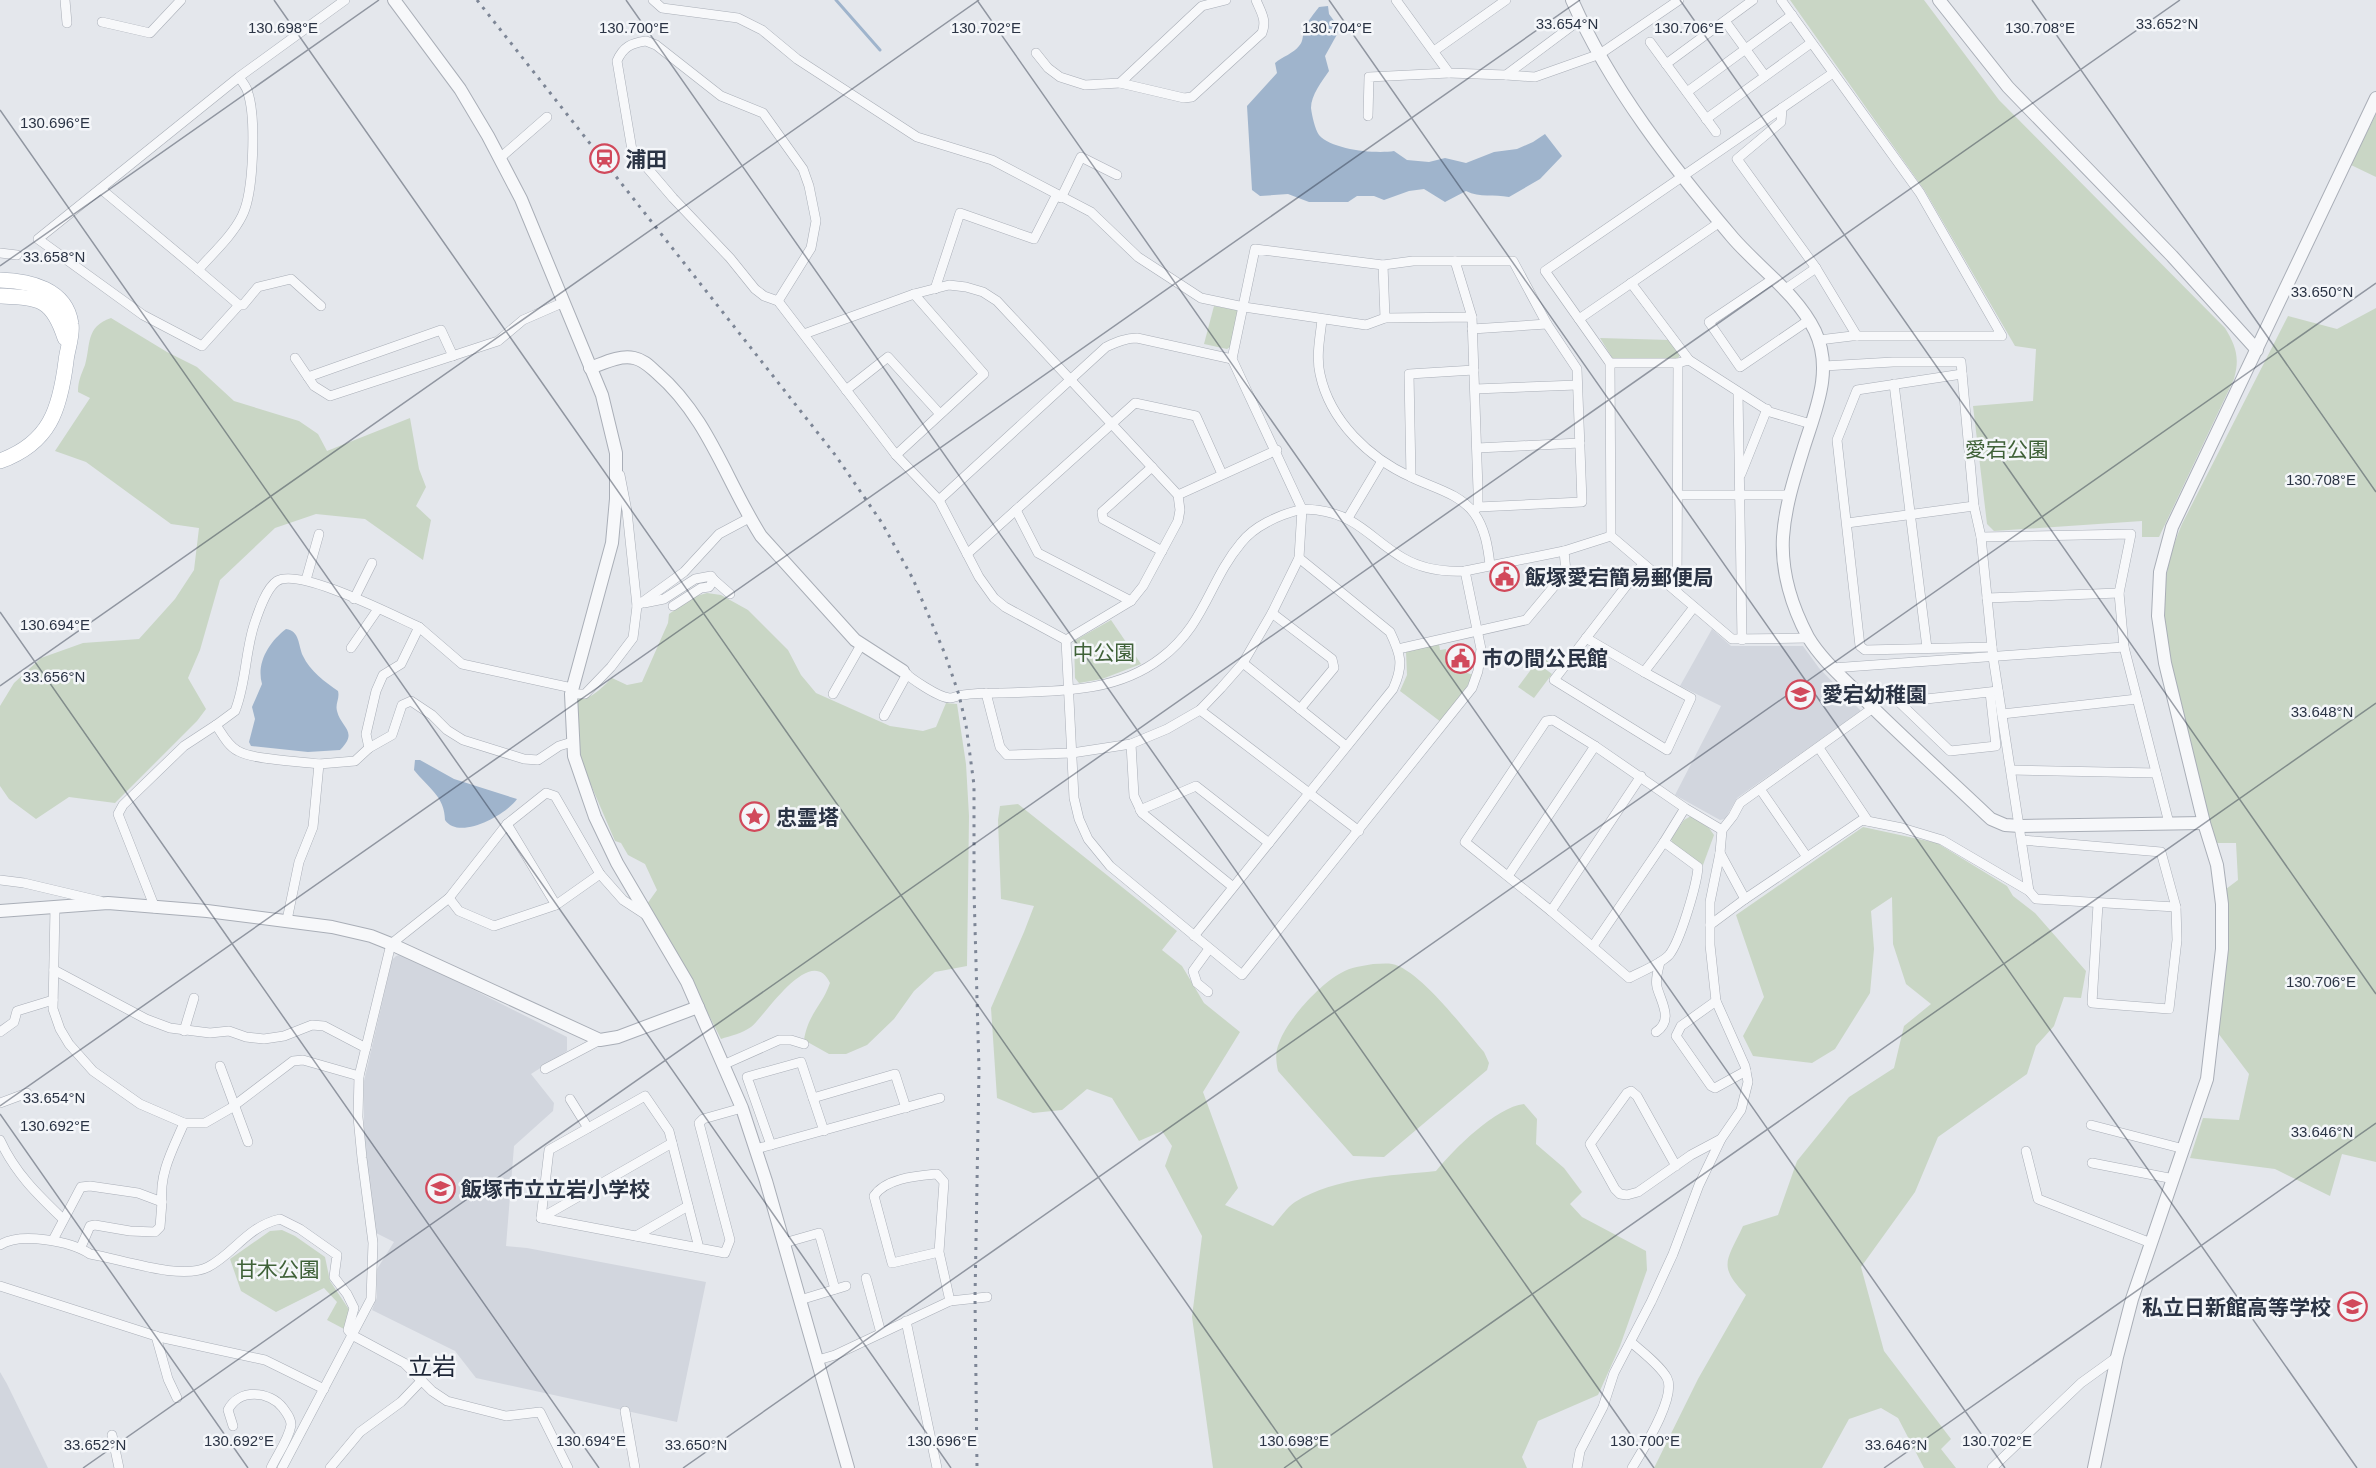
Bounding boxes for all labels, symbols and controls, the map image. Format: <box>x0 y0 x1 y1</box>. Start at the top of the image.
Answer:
text: 33.654°N <box>1536 15 1598 32</box>
text: 33.652°N <box>2136 15 2198 32</box>
text: 130.698°E <box>248 19 318 36</box>
text: 130.700°E <box>599 19 669 36</box>
text: 130.702°E <box>951 19 1021 36</box>
text: 130.704°E <box>1302 19 1372 36</box>
text: 130.706°E <box>1654 19 1724 36</box>
text: 130.708°E <box>2005 19 2075 36</box>
text: 130.696°E <box>20 114 90 131</box>
station icon: 浦田 <box>588 143 620 175</box>
place label: 浦田 <box>625 148 667 171</box>
text: 33.658°N <box>23 248 85 265</box>
text: 33.650°N <box>2291 283 2353 300</box>
park label: 愛宕公園 <box>1965 438 2049 461</box>
text: 130.708°E <box>2286 471 2356 488</box>
public building icon: 飯塚愛宕簡易郵便局 <box>1488 561 1520 593</box>
place label: 飯塚愛宕簡易郵便局 <box>1524 566 1714 589</box>
text: 130.694°E <box>20 616 90 633</box>
park label: 中公園 <box>1073 641 1136 664</box>
public building icon: 市の間公民館 <box>1445 642 1477 674</box>
place label: 市の間公民館 <box>1482 647 1608 670</box>
text: 33.656°N <box>23 668 85 685</box>
school or university icon: 愛宕幼稚園 <box>1785 678 1817 710</box>
place label: 愛宕幼稚園 <box>1822 683 1927 706</box>
text: 33.648°N <box>2291 703 2353 720</box>
place icon: 忠霊塔 <box>739 801 771 833</box>
place label: 忠霊塔 <box>776 806 839 829</box>
text: 130.706°E <box>2286 973 2356 990</box>
text: 33.654°N <box>23 1089 85 1106</box>
text: 130.692°E <box>20 1117 90 1134</box>
text: 33.646°N <box>2291 1123 2353 1140</box>
school or university icon: 飯塚市立立岩小学校 <box>424 1173 456 1205</box>
place label: 飯塚市立立岩小学校 <box>460 1178 650 1201</box>
park label: 甘木公園 <box>236 1258 320 1281</box>
school or university icon: 私立日新館高等学校 <box>2336 1291 2368 1323</box>
place label: 私立日新館高等学校 <box>2142 1296 2331 1319</box>
district label: 立岩 <box>408 1353 456 1380</box>
text: 130.692°E <box>204 1432 274 1449</box>
text: 130.694°E <box>556 1432 626 1449</box>
text: 130.696°E <box>907 1432 977 1449</box>
text: 130.698°E <box>1259 1432 1329 1449</box>
text: 130.700°E <box>1610 1432 1680 1449</box>
text: 130.702°E <box>1962 1432 2032 1449</box>
text: 33.652°N <box>64 1436 126 1453</box>
text: 33.650°N <box>665 1436 727 1453</box>
text: 33.646°N <box>1865 1436 1927 1453</box>

